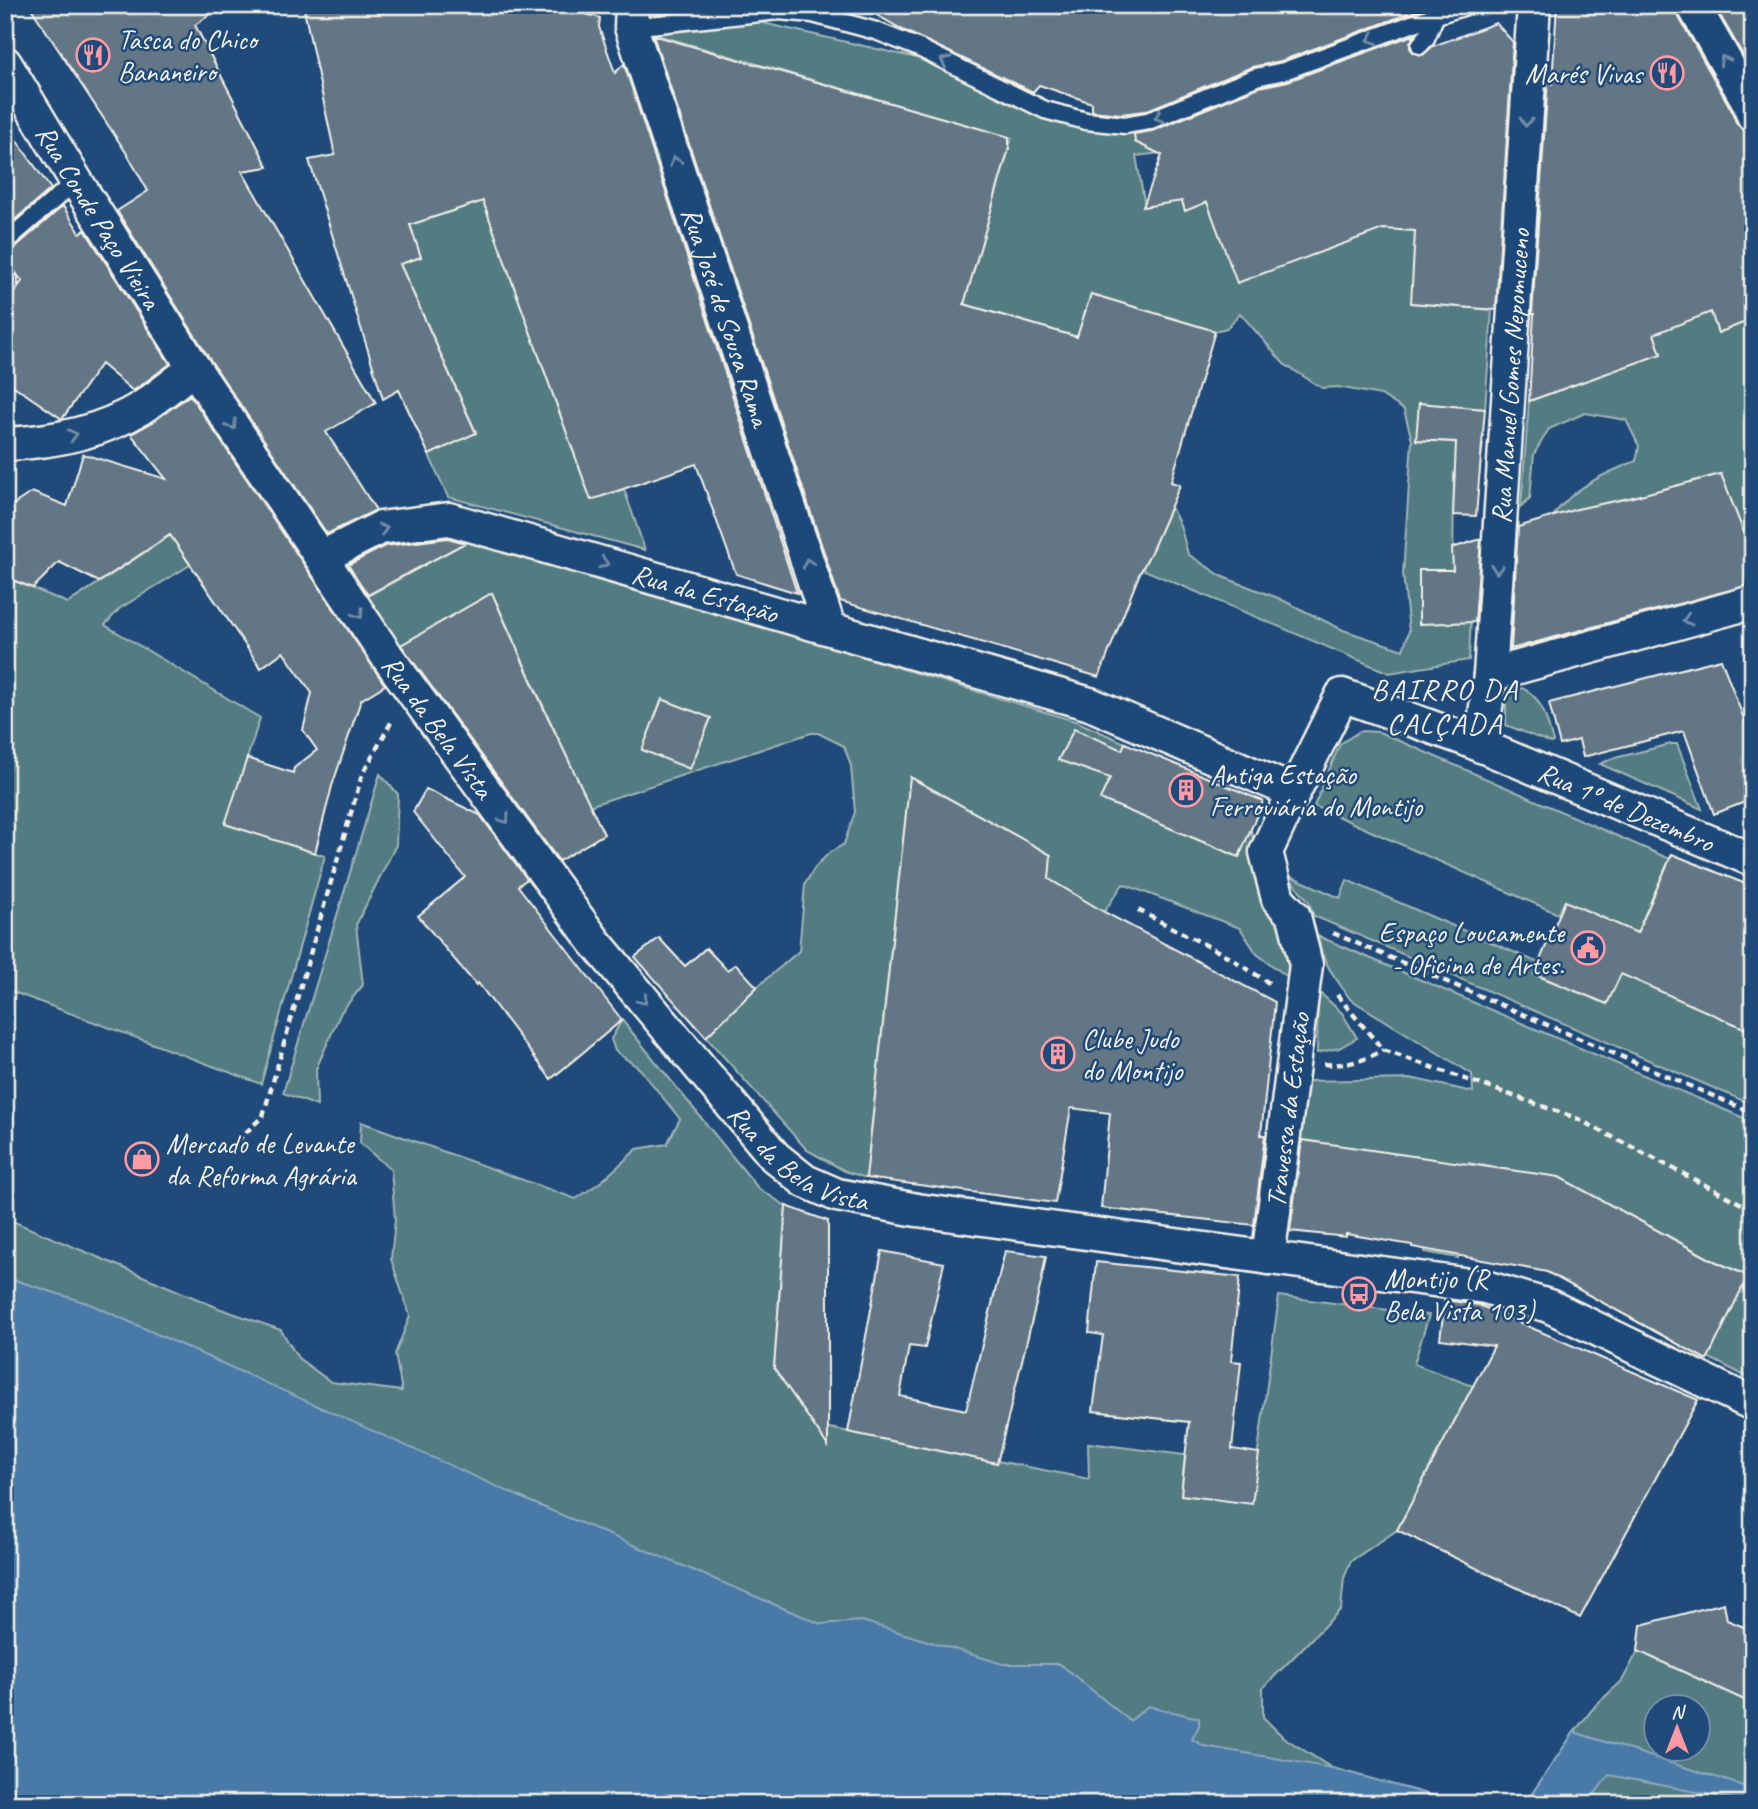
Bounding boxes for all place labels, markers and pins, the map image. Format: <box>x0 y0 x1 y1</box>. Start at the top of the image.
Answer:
place label: Tasca do Chico Bananeiro <box>118 22 260 89</box>
restaurant icon: Tasca do Chico Bananeiro <box>74 36 112 74</box>
restaurant icon: Marés Vivas <box>1648 54 1686 92</box>
place label: Marés Vivas <box>1525 56 1644 91</box>
place label: Antiga Estação Ferroviária do Montijo <box>1210 757 1424 824</box>
building icon: Antiga Estação Ferroviária do Montijo <box>1167 771 1205 809</box>
place label: Espaço Loucamente - Oficina de Artes. <box>1379 915 1566 982</box>
public building icon: Espaço Loucamente - Oficina de Artes. <box>1569 929 1607 967</box>
place label: Clube Judo do Montijo <box>1082 1021 1185 1088</box>
building icon: Clube Judo do Montijo <box>1039 1035 1077 1073</box>
place label: Mercado de Levante da Reforma Agrária <box>166 1126 357 1193</box>
shop icon: Mercado de Levante da Reforma Agrária <box>123 1140 161 1178</box>
place label: Montijo (R Bela Vista 103) <box>1384 1261 1536 1328</box>
bus stop icon: Montijo (R Bela Vista 103) <box>1340 1275 1378 1313</box>

